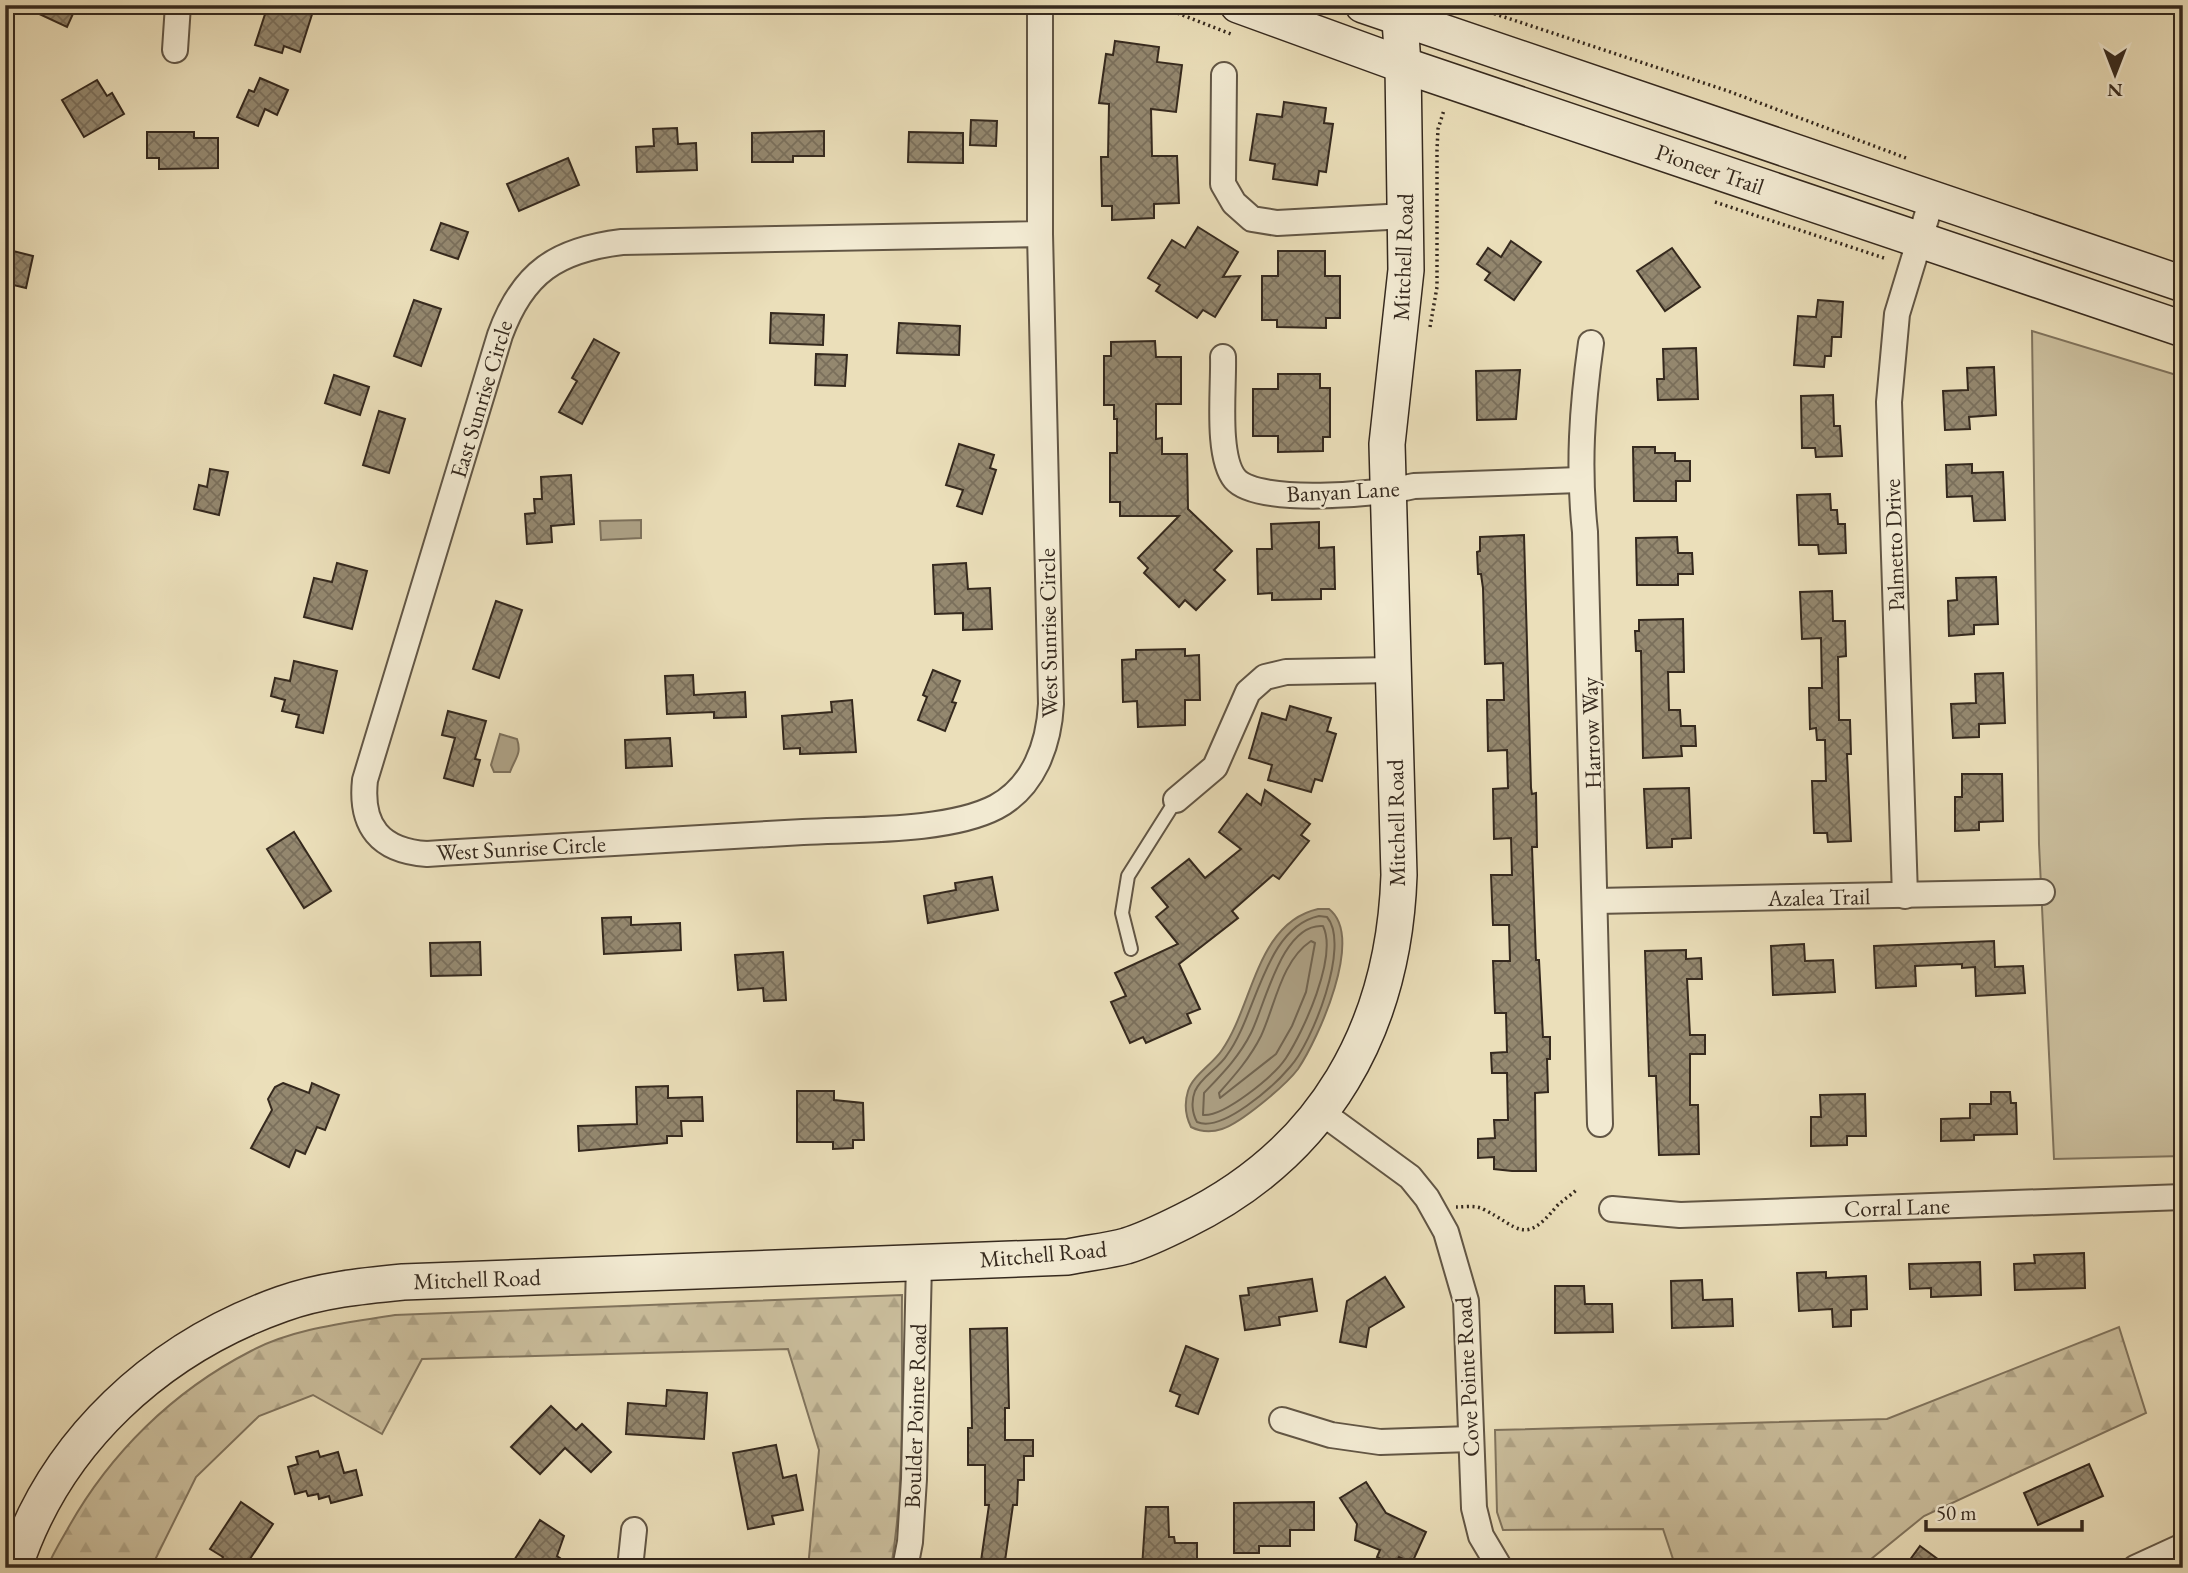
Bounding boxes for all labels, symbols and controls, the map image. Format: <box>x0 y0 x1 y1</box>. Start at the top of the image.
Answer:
north arrow <box>2080 38 2150 108</box>
text: N <box>2107 78 2123 103</box>
street label: Pioneer Trail <box>1652 136 1769 202</box>
street label: Mitchell Road <box>1386 192 1420 321</box>
street label: East Sunrise Circle <box>443 316 519 482</box>
street label: Banyan Lane <box>1286 473 1400 509</box>
street label: Palmetto Drive <box>1877 478 1911 612</box>
street label: West Sunrise Circle <box>1032 548 1064 718</box>
street label: Harrow Way <box>1574 675 1608 790</box>
street label: Mitchell Road <box>1380 759 1412 887</box>
street label: West Sunrise Circle <box>435 829 607 867</box>
street label: Azalea Trail <box>1766 881 1871 913</box>
street label: Corral Lane <box>1843 1190 1951 1224</box>
street label: Mitchell Road <box>978 1233 1108 1275</box>
street label: Mitchell Road <box>413 1262 542 1296</box>
street label: Cove Pointe Road <box>1448 1296 1486 1458</box>
street label: Boulder Pointe Road <box>897 1323 933 1509</box>
scale bar <box>1926 1489 2081 1533</box>
text: 50 m <box>1936 1499 1977 1526</box>

